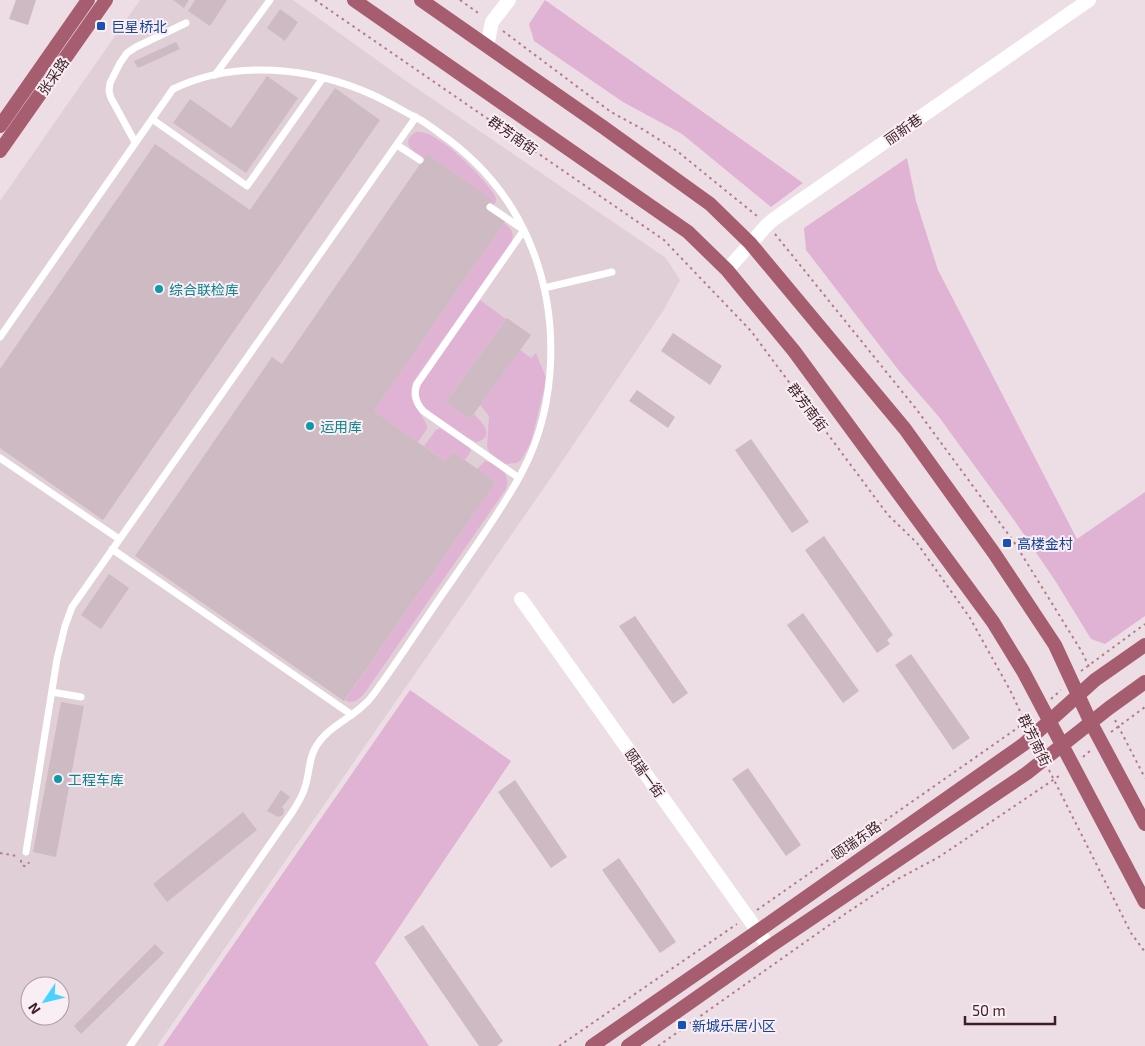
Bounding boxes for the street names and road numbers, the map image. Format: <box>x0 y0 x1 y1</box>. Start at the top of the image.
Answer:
street label: 张采路 <box>34 54 72 98</box>
street label: 丽新巷 <box>881 110 925 148</box>
street label: 群芳南街 <box>485 112 541 158</box>
street label: 群芳南街 <box>784 380 832 434</box>
street label: 群芳南街 <box>1015 711 1055 769</box>
street label: 颐瑞一街 <box>622 745 668 801</box>
street label: 颐瑞东路 <box>828 817 884 863</box>

